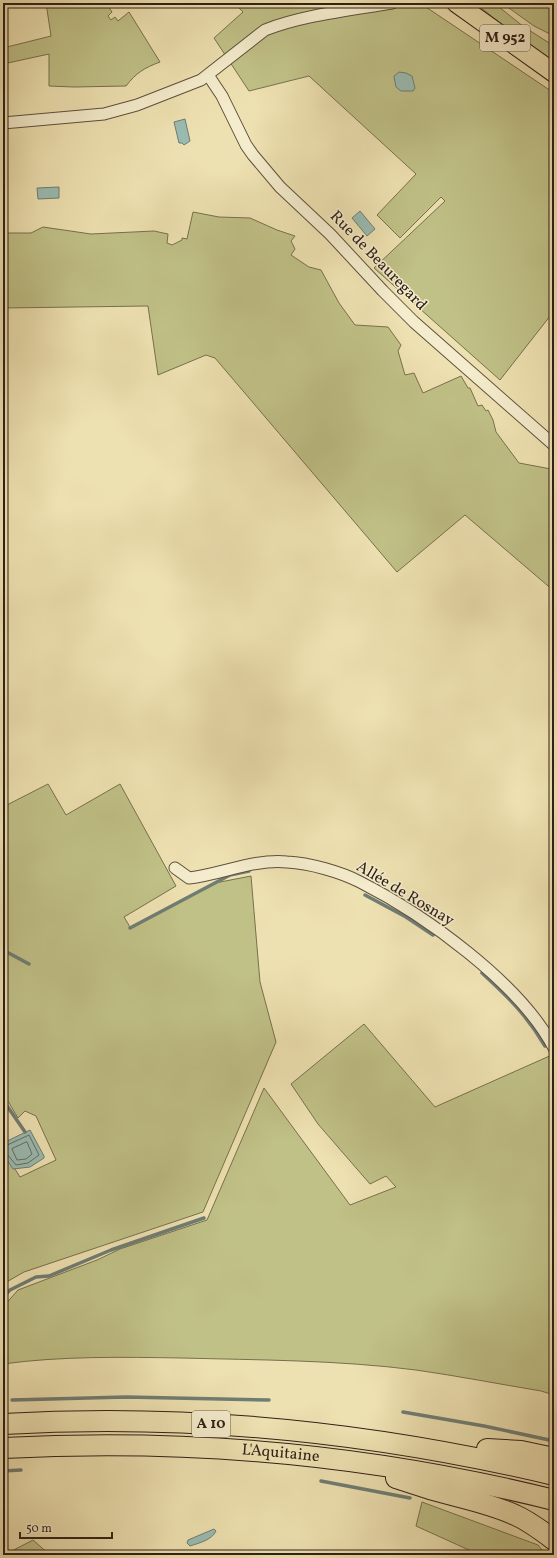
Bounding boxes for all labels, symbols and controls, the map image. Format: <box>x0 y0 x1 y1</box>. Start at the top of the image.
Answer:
road number: M 952 <box>480 25 530 51</box>
street label: Rue de Beauregard <box>324 206 432 316</box>
street label: Allée de Rosnay <box>352 856 458 932</box>
road number: A 10 <box>192 1411 230 1437</box>
street label: L'Aquitaine <box>241 1439 321 1468</box>
scale bar <box>20 1514 112 1540</box>
text: 50 m <box>26 1521 52 1537</box>

